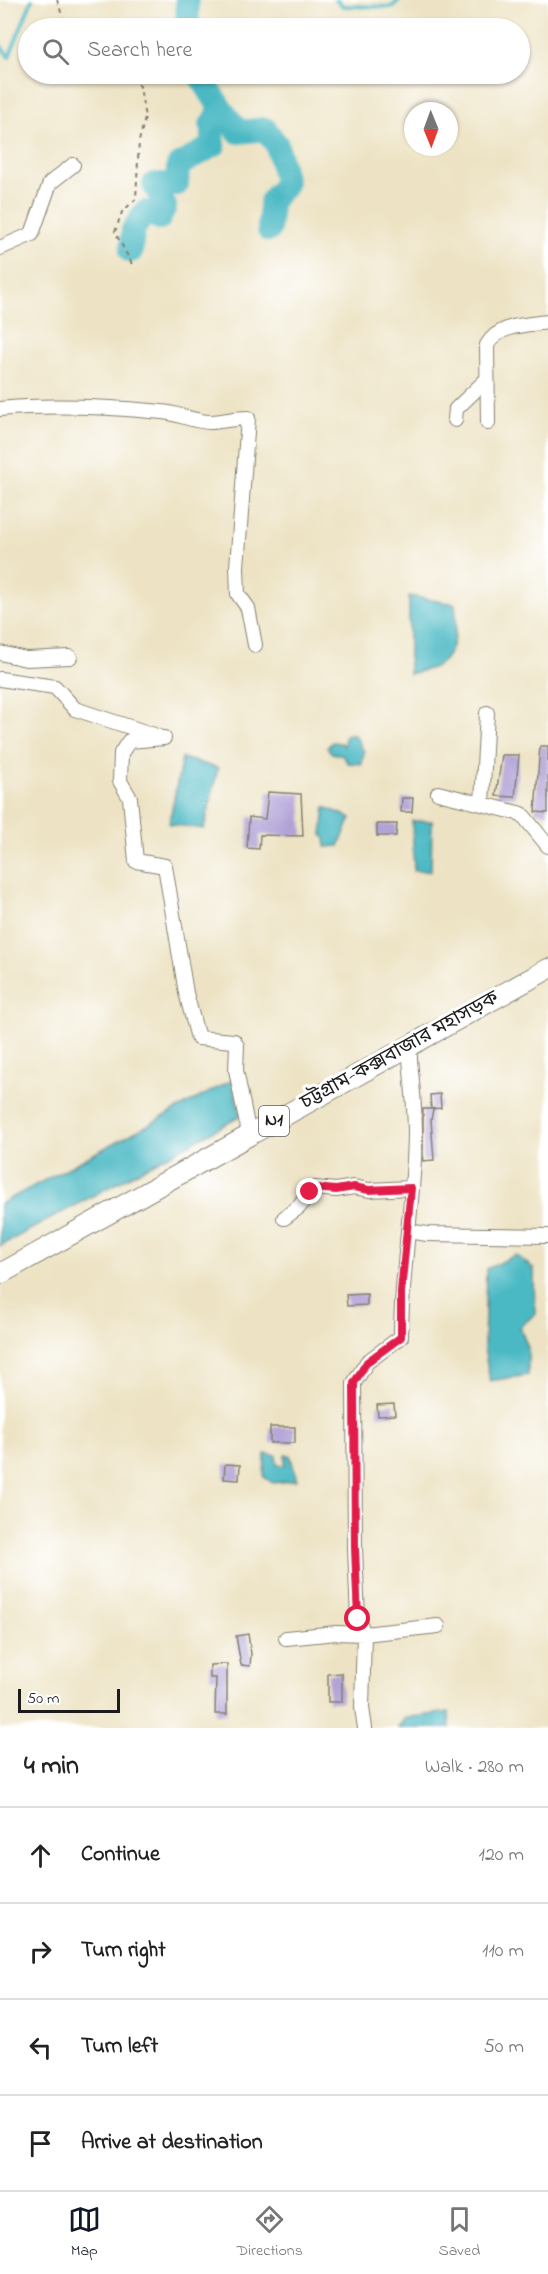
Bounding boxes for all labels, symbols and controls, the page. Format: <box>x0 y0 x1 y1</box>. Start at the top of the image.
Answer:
search box <box>18 18 530 84</box>
icon: search <box>39 35 72 68</box>
text: Search here <box>87 35 192 67</box>
north arrow <box>404 102 458 156</box>
street label: চট্টগ্রাম-কক্সবাজার মহাসড়ক <box>295 984 505 1118</box>
road number: N1 <box>259 1106 289 1136</box>
route end <box>296 1178 322 1204</box>
route start <box>344 1605 370 1631</box>
scale bar <box>18 1686 120 1714</box>
text: 50 m <box>27 1687 59 1711</box>
text: 4 min <box>24 1748 79 1786</box>
text: Walk · 280 m <box>425 1753 524 1782</box>
icon: ahead <box>24 1839 57 1872</box>
text: Continue <box>81 1839 160 1871</box>
text: 120 m <box>479 1841 524 1870</box>
icon: right <box>24 1935 57 1968</box>
text: Turn right <box>81 1935 166 1967</box>
text: 110 m <box>482 1937 524 1966</box>
icon: left <box>24 2031 57 2064</box>
text: Turn left <box>81 2031 158 2063</box>
text: 50 m <box>483 2033 524 2062</box>
icon: arrive <box>24 2127 57 2160</box>
text: Arrive at destination <box>81 2127 263 2159</box>
tab: Map <box>68 2203 101 2263</box>
tab: Directions <box>236 2203 303 2263</box>
tab: Saved <box>438 2203 480 2263</box>

